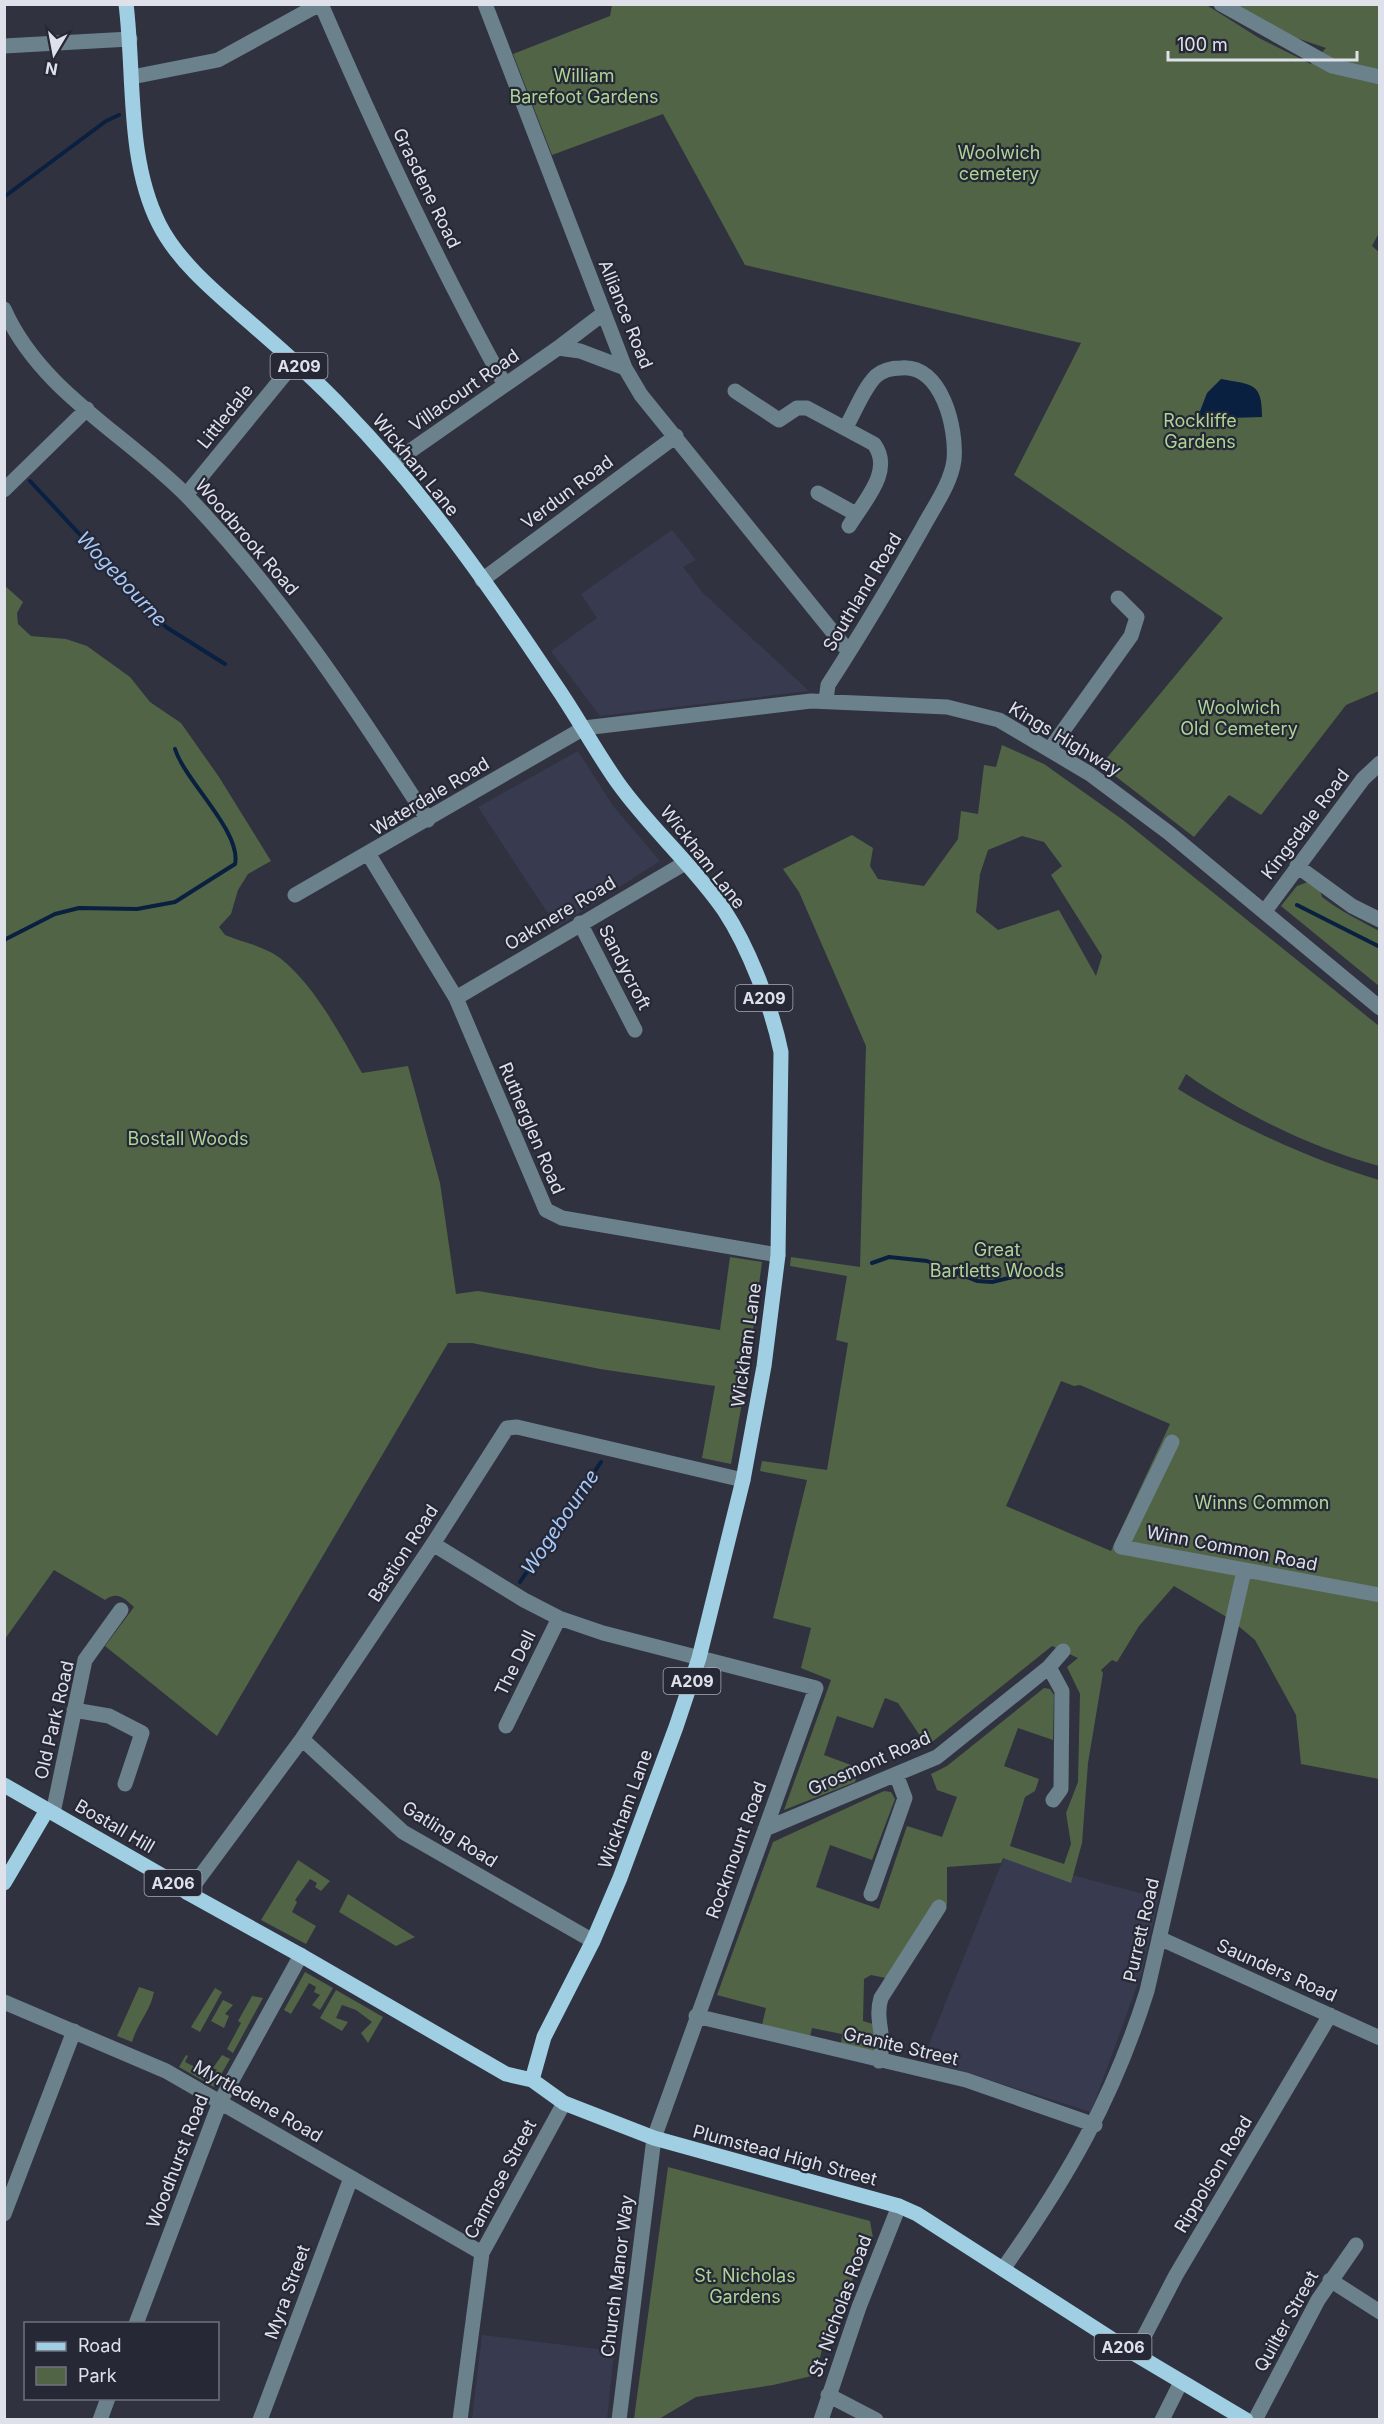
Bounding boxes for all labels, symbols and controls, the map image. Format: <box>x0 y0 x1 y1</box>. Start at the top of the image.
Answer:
north arrow <box>24 24 84 84</box>
scale bar <box>1168 24 1357 62</box>
text: 100 m <box>1177 34 1228 55</box>
text: N <box>44 58 59 80</box>
park label: William Barefoot Gardens <box>509 65 659 107</box>
street label: Grasdene Road <box>389 125 465 251</box>
park label: Woolwich cemetery <box>958 142 1040 184</box>
street label: Alliance Road <box>595 257 657 371</box>
street label: Villacourt Road <box>405 344 523 436</box>
road number: A209 <box>270 353 328 379</box>
street label: Littledale <box>193 380 257 452</box>
street label: Wickham Lane <box>368 410 464 520</box>
park label: Rockliffe Gardens <box>1163 410 1237 452</box>
street label: Verdun Road <box>517 451 617 533</box>
street label: Woodbrook Road <box>191 475 303 599</box>
water label: Wogebourne <box>72 526 172 632</box>
street label: Southland Road <box>818 529 906 655</box>
street label: Kings Highway <box>1005 697 1125 781</box>
park label: Woolwich Old Cemetery <box>1180 697 1298 739</box>
street label: Waterdale Road <box>367 752 493 840</box>
street label: Kingsdale Road <box>1257 765 1353 883</box>
street label: Wickham Lane <box>656 801 750 913</box>
street label: Oakmere Road <box>501 872 619 954</box>
street label: Sandycroft <box>595 921 655 1013</box>
road number: A209 <box>736 985 792 1011</box>
street label: Rutherglen Road <box>495 1059 569 1197</box>
park label: Bostall Woods <box>128 1128 248 1149</box>
park label: Great Bartletts Woods <box>930 1239 1064 1281</box>
street label: Wickham Lane <box>727 1282 765 1408</box>
water label: Wogebourne <box>516 1465 604 1579</box>
park label: Winns Common <box>1195 1492 1329 1513</box>
street label: Bastion Road <box>364 1501 442 1605</box>
street label: Winn Common Road <box>1145 1521 1319 1575</box>
street label: The Dell <box>490 1627 540 1699</box>
street label: Old Park Road <box>30 1659 78 1781</box>
road number: A209 <box>664 1668 720 1694</box>
street label: Grosmont Road <box>805 1727 933 1799</box>
street label: Wickham Lane <box>594 1747 656 1871</box>
street label: Rockmount Road <box>701 1779 771 1921</box>
street label: Bostall Hill <box>71 1795 159 1857</box>
street label: Gatling Road <box>399 1796 501 1872</box>
road number: A206 <box>144 1870 201 1896</box>
street label: Purrett Road <box>1119 1876 1163 1984</box>
street label: Saunders Road <box>1214 1934 1340 2006</box>
street label: Granite Street <box>841 2023 961 2069</box>
street label: Myrtledene Road <box>190 2056 326 2146</box>
street label: Woodhurst Road <box>142 2091 212 2231</box>
street label: Rippolson Road <box>1170 2112 1256 2236</box>
street label: Camrose Street <box>460 2116 540 2242</box>
street label: Plumstead High Street <box>691 2120 879 2190</box>
street label: Church Manor Way <box>597 2194 637 2358</box>
street label: St. Nicholas Road <box>805 2232 875 2380</box>
street label: Myra Street <box>260 2242 314 2342</box>
park label: St. Nicholas Gardens <box>694 2265 796 2307</box>
street label: Quilter Street <box>1250 2267 1322 2375</box>
legend <box>24 2322 219 2400</box>
road number: A206 <box>1094 2334 1152 2360</box>
text: Road <box>78 2335 121 2356</box>
text: Park <box>78 2365 117 2386</box>

